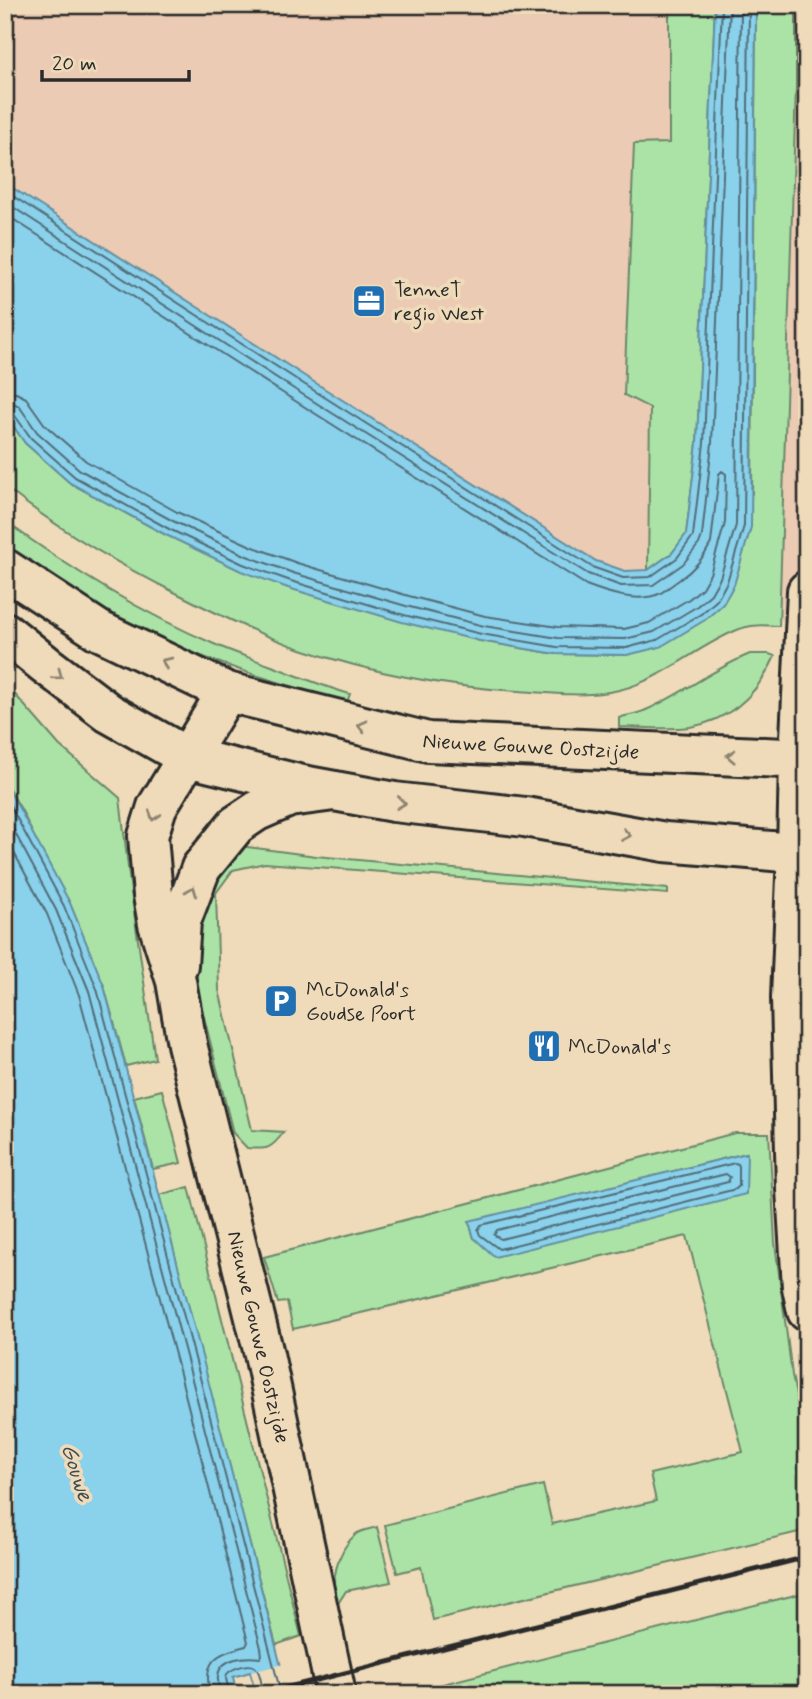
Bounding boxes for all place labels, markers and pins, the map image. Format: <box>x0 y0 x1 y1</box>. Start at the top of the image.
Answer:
place label: TenneT regio West <box>394 276 485 330</box>
office icon: TenneT regio West <box>350 282 388 320</box>
place label: McDonald's Goudse Poort <box>306 976 416 1028</box>
parking icon: McDonald's Goudse Poort <box>262 982 300 1020</box>
restaurant icon: McDonald's <box>525 1027 563 1065</box>
place label: McDonald's <box>568 1033 671 1061</box>

